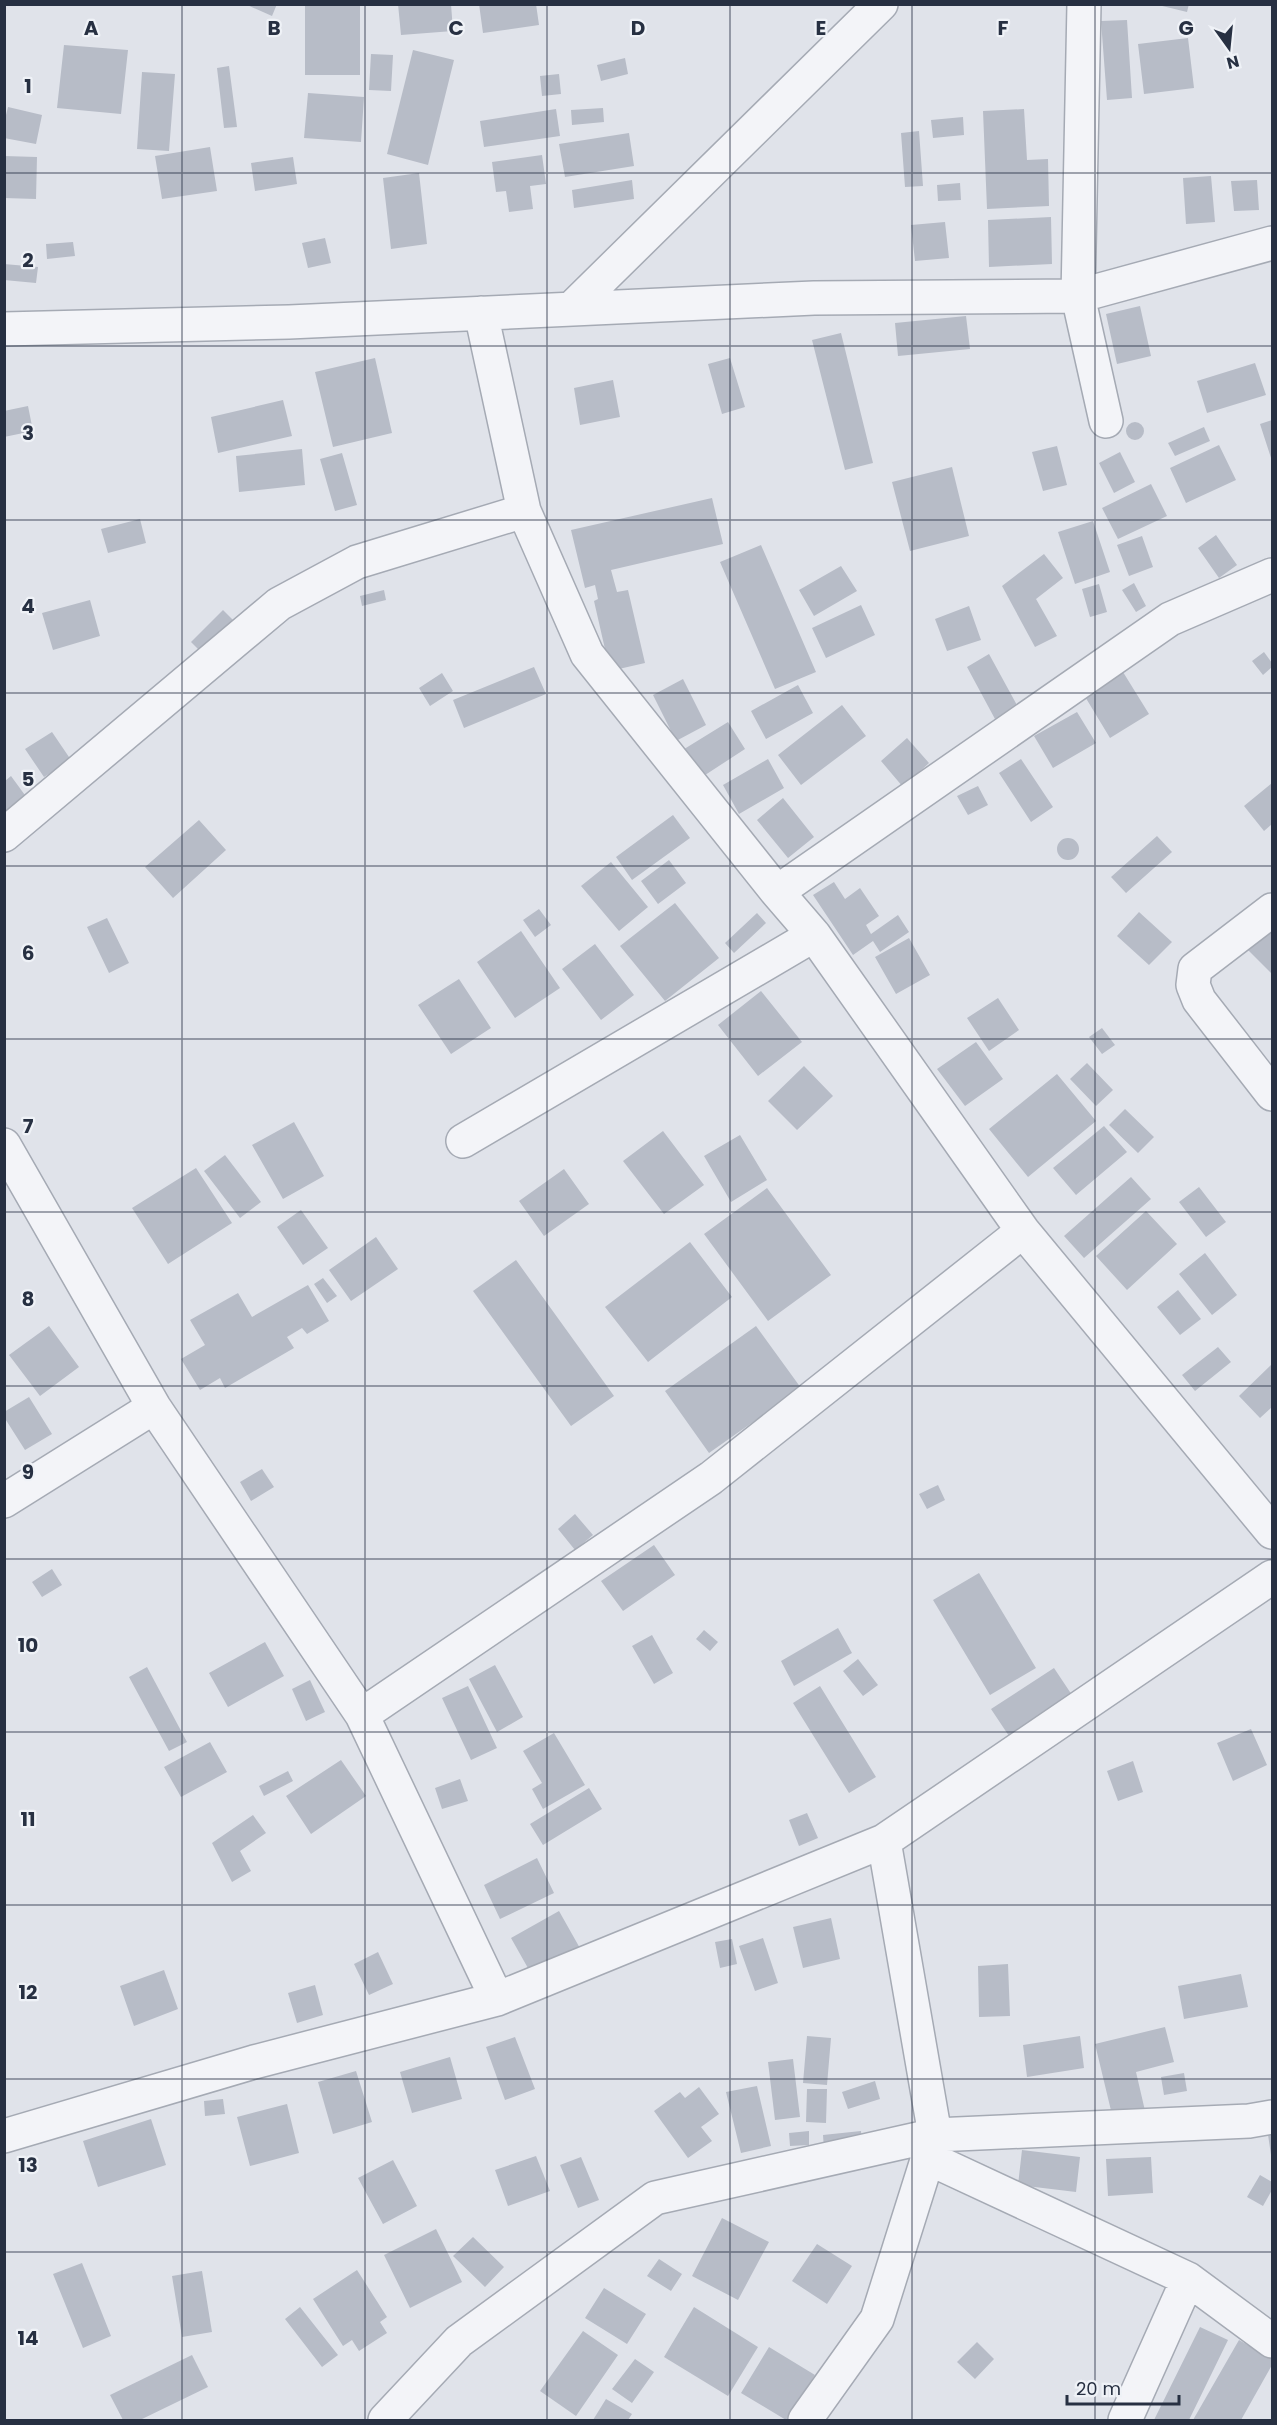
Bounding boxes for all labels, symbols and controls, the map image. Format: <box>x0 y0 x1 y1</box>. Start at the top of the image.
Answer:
text: A <box>84 14 99 42</box>
text: B <box>267 14 281 42</box>
text: C <box>448 14 464 42</box>
text: D <box>631 14 645 42</box>
text: E <box>816 14 826 42</box>
text: F <box>998 14 1009 42</box>
text: G <box>1178 14 1194 42</box>
north arrow <box>1199 18 1259 78</box>
text: N <box>1224 49 1242 75</box>
text: 1 <box>24 72 32 100</box>
text: 2 <box>22 246 34 274</box>
text: 3 <box>22 419 34 447</box>
text: 4 <box>21 592 35 620</box>
text: 5 <box>22 765 35 793</box>
text: 6 <box>22 939 34 967</box>
text: 7 <box>23 1112 34 1140</box>
text: 8 <box>22 1285 34 1313</box>
text: 9 <box>22 1458 34 1486</box>
text: 10 <box>18 1631 38 1659</box>
text: 11 <box>20 1805 36 1833</box>
text: 12 <box>19 1978 37 2006</box>
text: 13 <box>18 2151 38 2179</box>
text: 14 <box>17 2324 39 2352</box>
scale bar <box>1067 2368 1180 2406</box>
text: 20 m <box>1076 2376 1121 2401</box>

